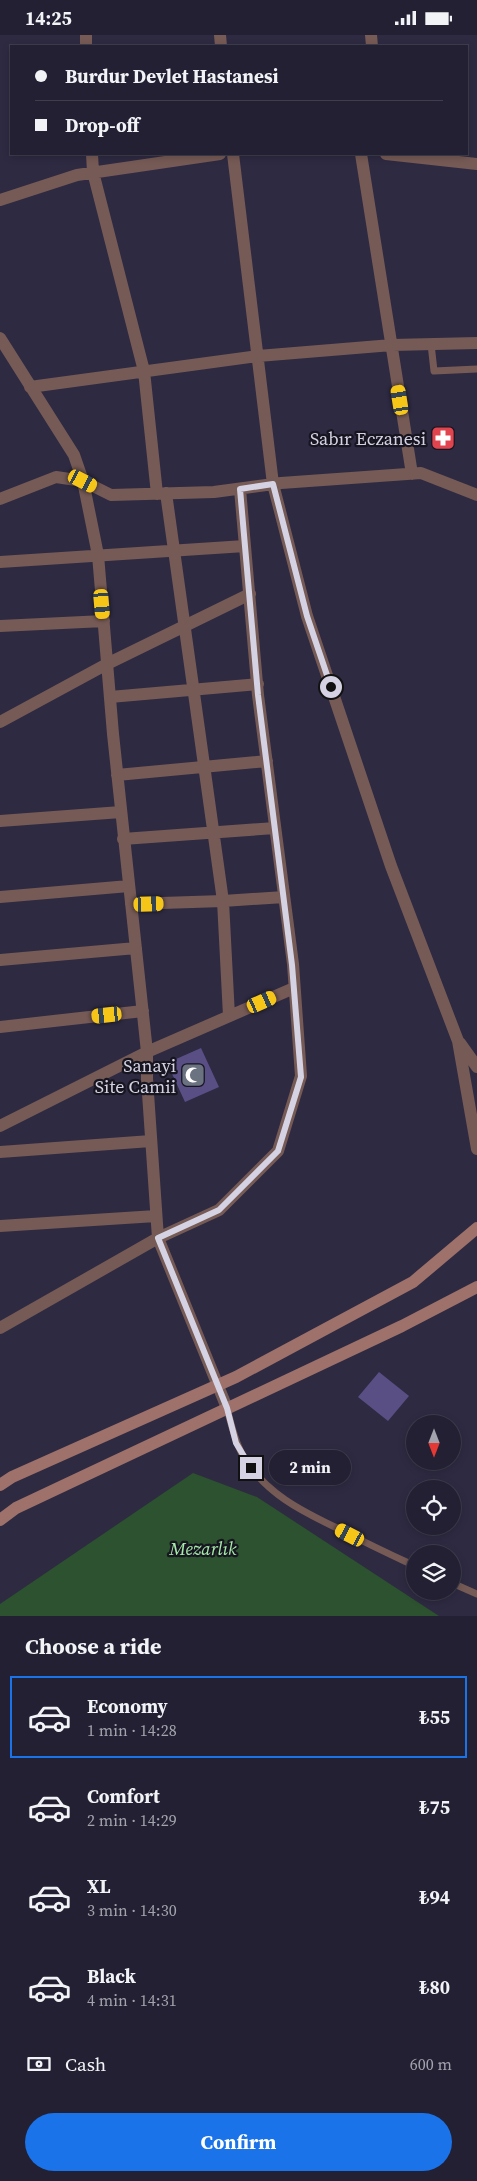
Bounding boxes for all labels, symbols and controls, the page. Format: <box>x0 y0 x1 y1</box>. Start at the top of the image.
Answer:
text: 14:25 <box>25 5 72 31</box>
text: Burdur Devlet Hastanesi <box>65 63 278 89</box>
text: Drop-off <box>65 112 139 138</box>
car <box>390 384 409 416</box>
pharmacy icon: Sabır Eczanesi <box>430 425 456 451</box>
place label: Sabır Eczanesi <box>310 426 426 451</box>
car <box>66 468 99 494</box>
car <box>93 588 110 620</box>
route start <box>320 676 342 698</box>
car <box>133 896 164 912</box>
car <box>245 989 278 1015</box>
car <box>91 1006 122 1024</box>
place label: Sanayi Site Camii <box>95 1053 176 1099</box>
mosque icon: Sanayi Site Camii <box>180 1062 206 1088</box>
north arrow <box>406 1415 461 1470</box>
map controls <box>406 1415 461 1600</box>
callout: 2 min <box>268 1451 351 1485</box>
text: 2 min <box>289 1456 331 1478</box>
route end <box>240 1457 262 1479</box>
button: locate <box>406 1480 461 1535</box>
car <box>333 1522 366 1548</box>
park label: Mezarlık <box>168 1536 237 1561</box>
button: layers <box>406 1545 461 1600</box>
text: Choose a ride <box>25 1631 162 1661</box>
text: Economy <box>87 1693 168 1719</box>
icon: car <box>27 1695 72 1740</box>
text: ₺55 <box>419 1704 450 1730</box>
text: 1 min · 14:28 <box>87 1719 177 1741</box>
text: Comfort <box>87 1783 160 1809</box>
icon: car <box>27 1785 72 1830</box>
text: ₺75 <box>419 1794 450 1820</box>
text: 2 min · 14:29 <box>87 1809 177 1831</box>
text: XL <box>87 1873 110 1899</box>
icon: car <box>27 1875 72 1920</box>
text: ₺94 <box>419 1884 450 1910</box>
text: 3 min · 14:30 <box>87 1899 177 1921</box>
text: Black <box>87 1963 136 1989</box>
icon: car <box>27 1965 72 2010</box>
text: ₺80 <box>419 1974 450 2000</box>
text: 4 min · 14:31 <box>87 1989 177 2011</box>
icon: cash <box>25 2050 53 2078</box>
text: Cash <box>65 2051 106 2077</box>
text: 600 m <box>410 2053 452 2075</box>
button: Confirm <box>25 2113 452 2171</box>

